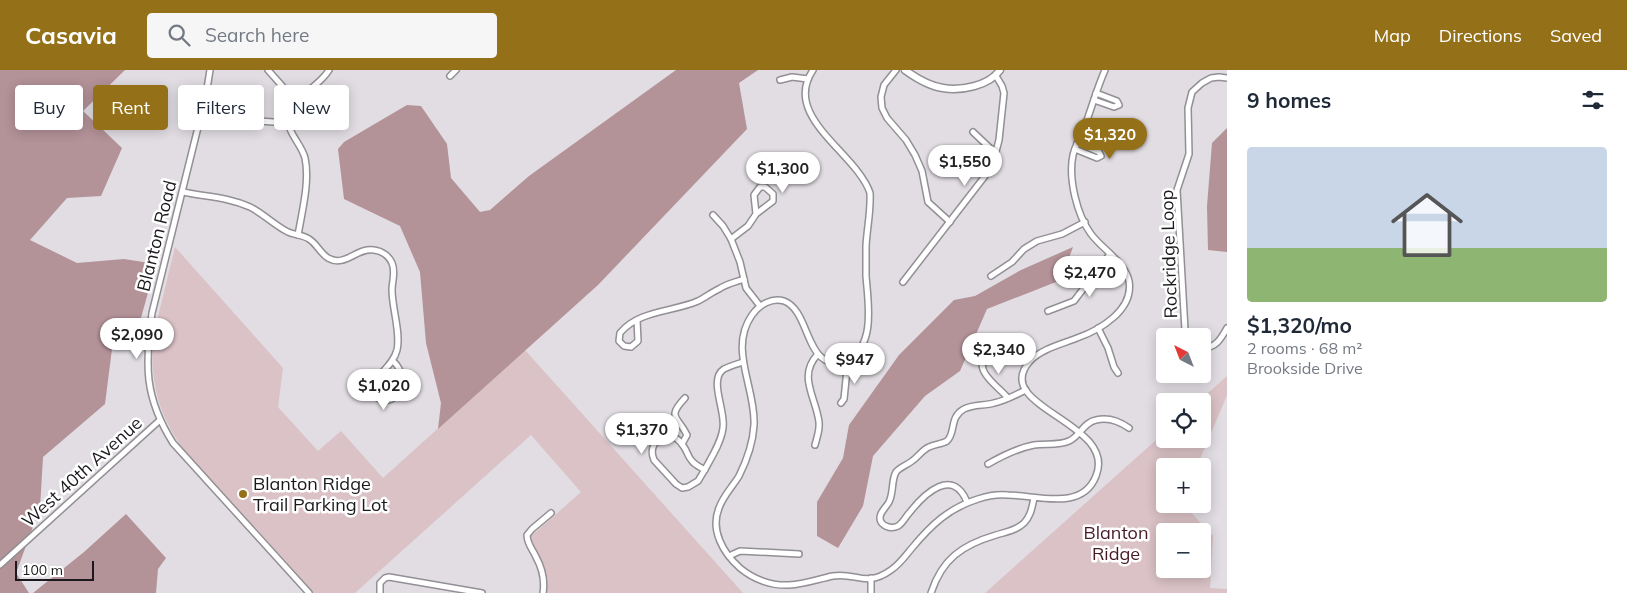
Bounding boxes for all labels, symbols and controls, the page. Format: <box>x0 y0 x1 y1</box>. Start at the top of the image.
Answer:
search box <box>147 13 497 58</box>
text: Casavia <box>25 20 117 50</box>
icon: search <box>165 21 193 49</box>
text: Search here <box>205 23 309 47</box>
text: Map <box>1374 24 1411 47</box>
text: Directions <box>1439 24 1522 47</box>
text: Saved <box>1550 24 1602 47</box>
chip: Buy <box>15 85 83 130</box>
chip: Rent <box>93 85 168 130</box>
chip: Filters <box>178 85 264 130</box>
chip: New <box>274 85 349 130</box>
icon: filters <box>1579 86 1607 114</box>
text: 9 homes <box>1247 87 1331 113</box>
pin: $1,320 <box>1069 118 1151 160</box>
text: $1,320 <box>1084 124 1136 144</box>
pin: $1,550 <box>924 144 1006 187</box>
text: $1,550 <box>939 151 991 171</box>
pin: $1,300 <box>742 152 824 194</box>
text: $1,300 <box>757 158 809 178</box>
street label: Blanton Road <box>132 178 181 294</box>
icon: home <box>1382 180 1472 270</box>
street label: Rockridge Loop <box>1155 189 1182 319</box>
pin: $2,470 <box>1049 256 1131 298</box>
text: $2,470 <box>1064 262 1116 282</box>
text: $1,320/mo <box>1247 312 1352 338</box>
pin: $2,090 <box>96 318 178 360</box>
text: $2,090 <box>111 324 163 344</box>
north arrow <box>1156 328 1211 382</box>
map controls <box>1156 328 1211 578</box>
pin: $2,340 <box>958 332 1040 375</box>
text: 2 rooms · 68 m² <box>1247 338 1362 358</box>
text: $2,340 <box>973 339 1025 359</box>
pin: $947 <box>825 342 885 385</box>
text: $947 <box>836 349 874 369</box>
text: Brookside Drive <box>1247 358 1363 378</box>
pin: $1,020 <box>343 368 425 411</box>
text: $1,020 <box>358 375 410 395</box>
button: locate <box>1156 393 1211 448</box>
street label: West 40th Avenue <box>17 411 147 532</box>
pin: $1,370 <box>601 412 683 455</box>
text: $1,370 <box>616 419 668 439</box>
button: + <box>1156 458 1211 513</box>
place label: Blanton Ridge Trail Parking Lot <box>253 472 388 516</box>
marker: Blanton Ridge Trail Parking Lot <box>237 488 249 500</box>
park label: Blanton Ridge <box>1084 521 1148 565</box>
button: − <box>1156 523 1211 578</box>
scale bar <box>15 558 94 581</box>
text: 100 m <box>22 561 63 579</box>

